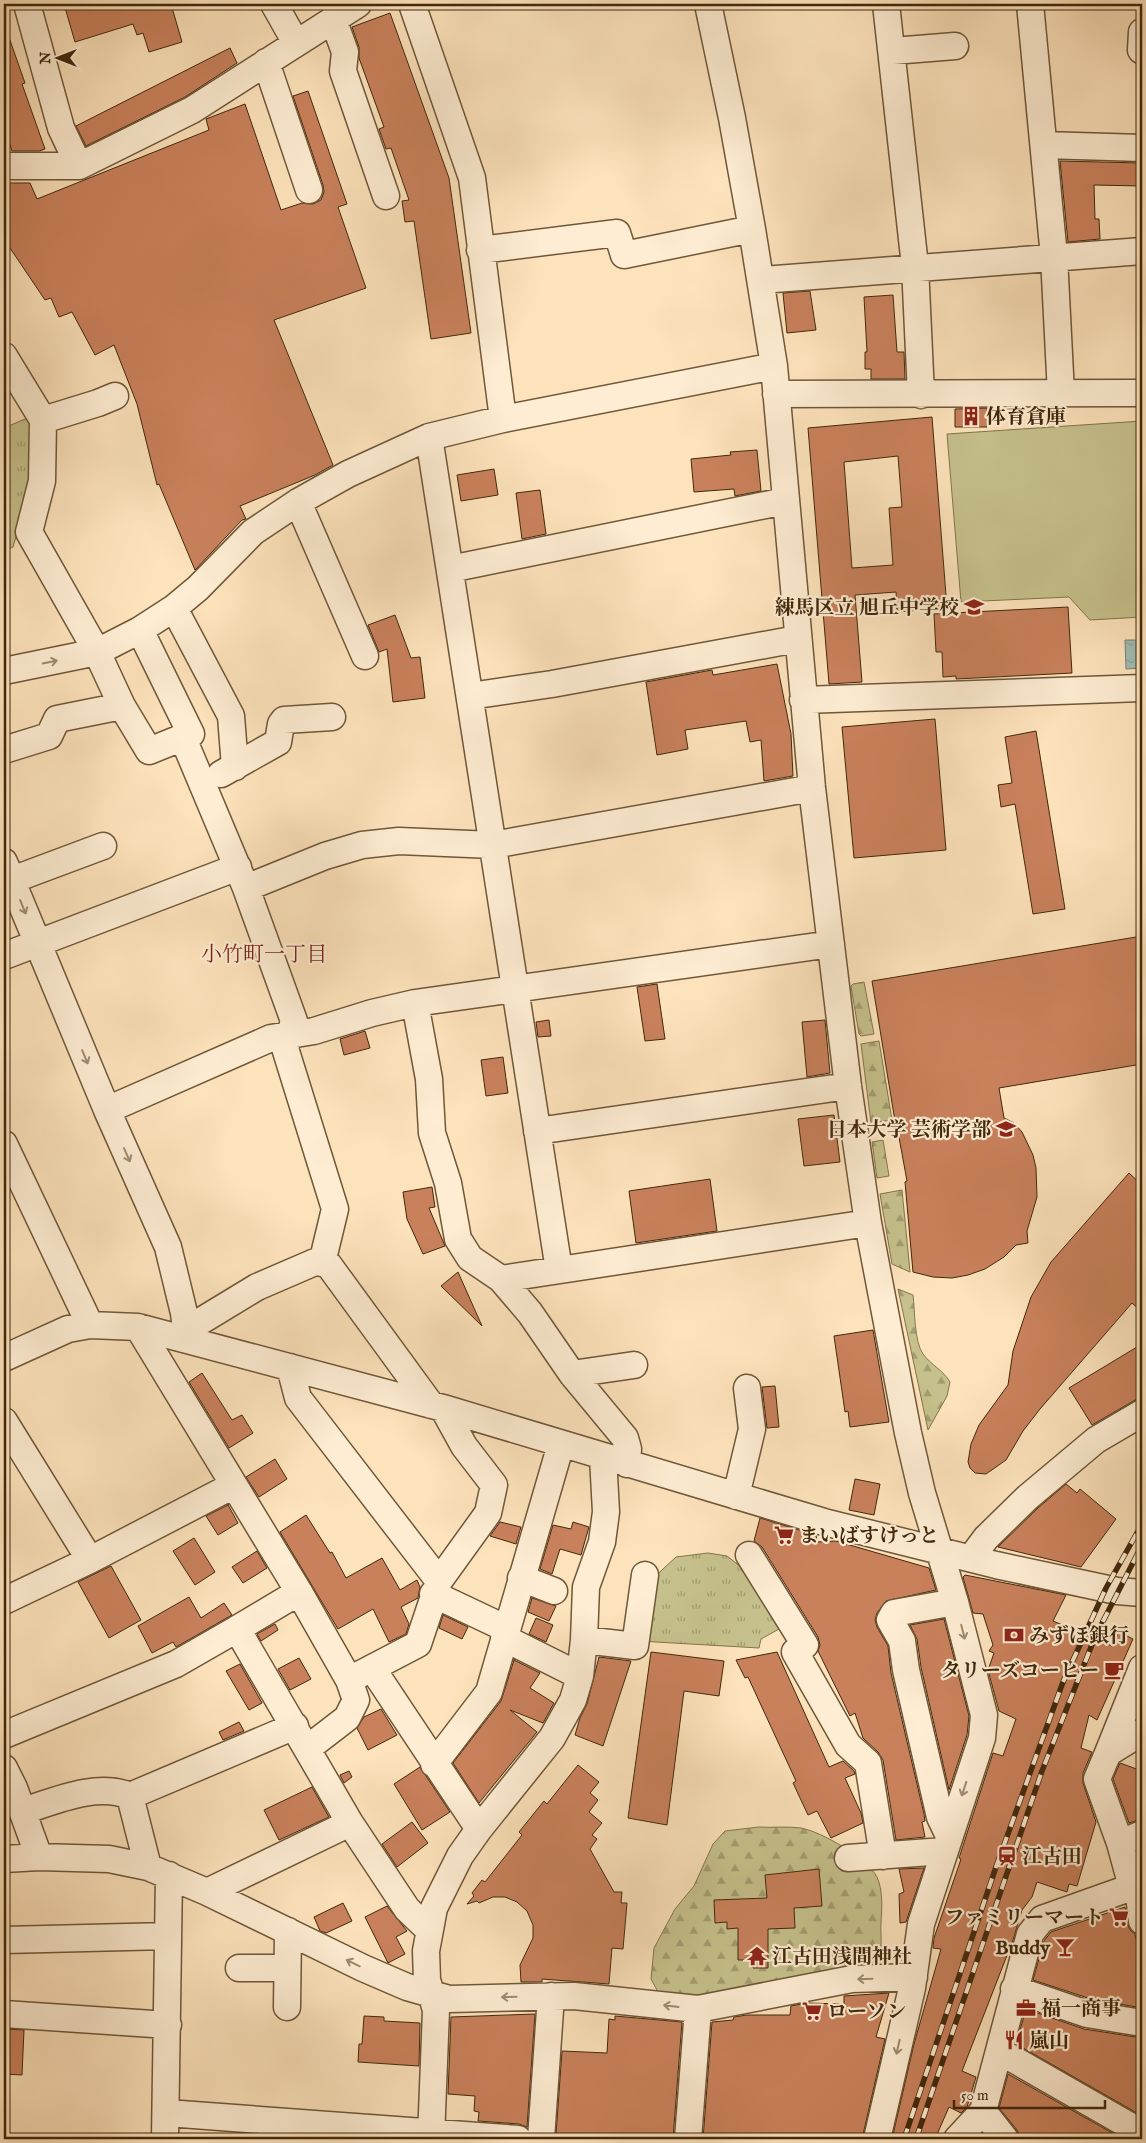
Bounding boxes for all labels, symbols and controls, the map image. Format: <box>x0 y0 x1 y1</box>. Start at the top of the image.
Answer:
north arrow <box>32 32 82 82</box>
text: N <box>37 52 55 65</box>
building icon: 体育倉庫 <box>960 405 982 427</box>
place label: 体育倉庫 <box>986 405 1066 430</box>
place label: 練馬区立 旭丘中学校 <box>775 596 959 621</box>
school or university icon: 練馬区立 旭丘中学校 <box>963 596 985 618</box>
one-way arrow <box>42 656 58 666</box>
one-way arrow <box>18 899 28 914</box>
district label: 小竹町一丁目 <box>201 942 327 969</box>
one-way arrow <box>81 1049 90 1064</box>
place label: 日本大学 芸術学部 <box>827 1118 991 1143</box>
school or university icon: 日本大学 芸術学部 <box>995 1118 1017 1140</box>
one-way arrow <box>122 1147 132 1162</box>
supermarket icon: まいばすけっと <box>773 1524 795 1546</box>
place label: まいばすけっと <box>799 1524 939 1549</box>
one-way arrow <box>958 1623 968 1639</box>
bank icon: みずほ銀行 <box>1003 1624 1025 1646</box>
place label: みずほ銀行 <box>1029 1624 1129 1649</box>
place label: タリーズコーヒー <box>941 1659 1099 1684</box>
cafe icon: タリーズコーヒー <box>1103 1659 1125 1681</box>
one-way arrow <box>959 1780 969 1796</box>
station icon: 江古田 <box>996 1845 1018 1867</box>
place label: 江古田 <box>1022 1845 1082 1870</box>
place label: ファミリーマート <box>944 1906 1104 1931</box>
supermarket icon: ファミリーマート <box>1108 1906 1130 1928</box>
place label: Buddy <box>995 1936 1051 1961</box>
bar icon: Buddy <box>1054 1936 1076 1958</box>
temple icon: 江古田浅間神社 <box>746 1945 768 1967</box>
place label: 江古田浅間神社 <box>772 1945 912 1970</box>
one-way arrow <box>346 1958 361 1967</box>
one-way arrow <box>858 1974 874 1983</box>
one-way arrow <box>501 1993 517 2002</box>
office icon: 福一商事 <box>1015 1997 1037 2019</box>
place label: 福一商事 <box>1041 1997 1121 2022</box>
supermarket icon: ローソン <box>801 2000 823 2022</box>
place label: ローソン <box>827 2000 906 2025</box>
one-way arrow <box>663 2001 679 2011</box>
restaurant icon: 嵐山 <box>1003 2029 1025 2051</box>
place label: 嵐山 <box>1029 2029 1069 2054</box>
one-way arrow <box>893 2039 902 2055</box>
scale bar <box>954 2078 1105 2110</box>
text: 50 m <box>961 2086 989 2105</box>

